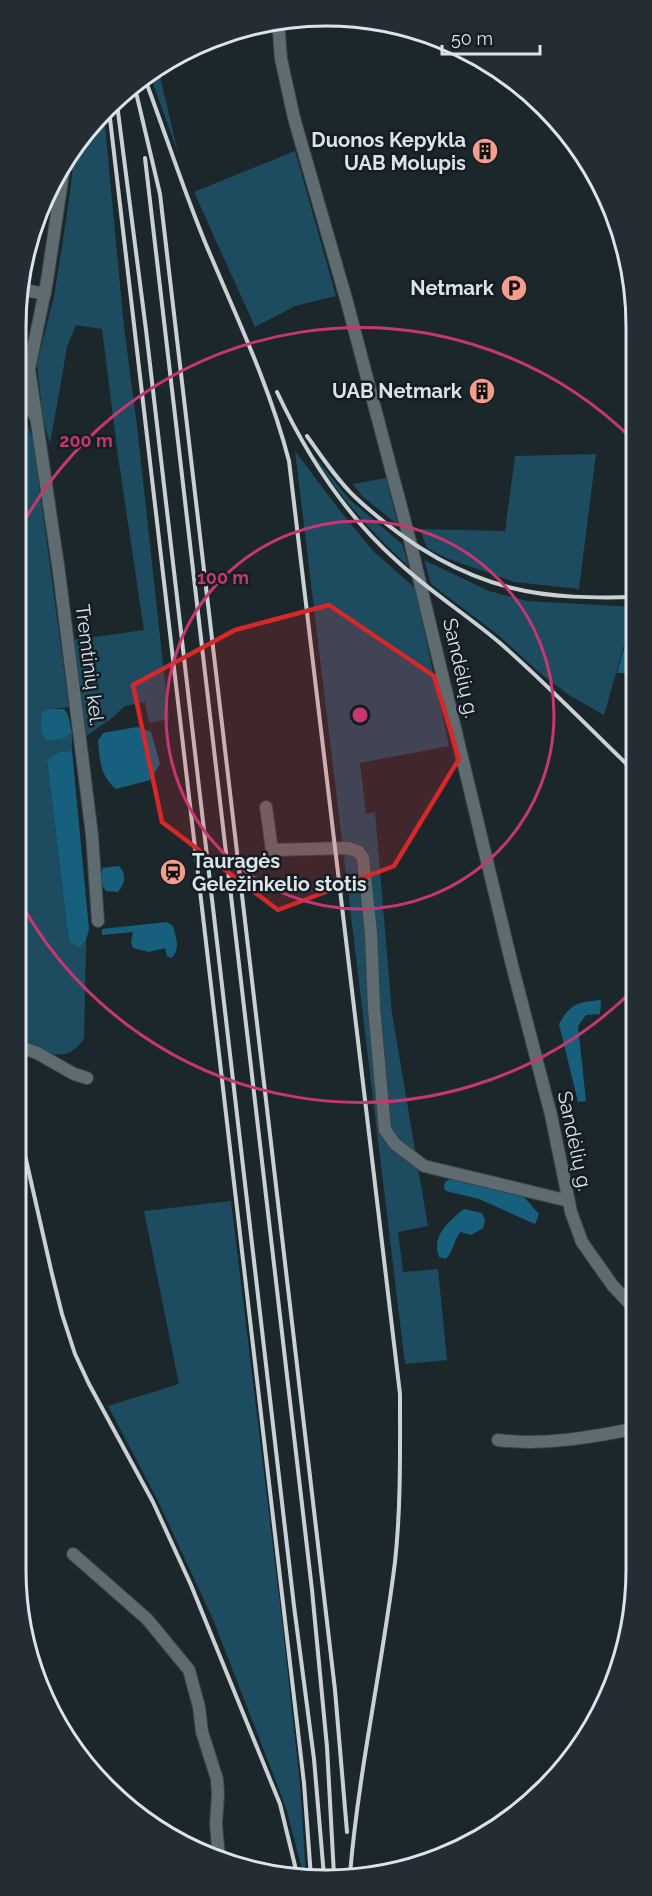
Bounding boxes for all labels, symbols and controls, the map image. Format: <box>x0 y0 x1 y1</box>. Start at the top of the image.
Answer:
scale bar <box>442 18 540 56</box>
text: 50 m <box>451 28 493 49</box>
place label: Duonos Kepykla UAB Molupis <box>311 128 466 175</box>
building icon: Duonos Kepykla UAB Molupis <box>470 136 500 166</box>
parking icon: Netmark <box>499 273 529 303</box>
place label: Netmark <box>410 276 495 300</box>
building icon: UAB Netmark <box>467 376 497 406</box>
place label: UAB Netmark <box>332 379 463 403</box>
text: 200 m <box>59 430 113 451</box>
text: 100 m <box>197 567 249 588</box>
street label: Tremtinių kel. <box>71 603 109 727</box>
street label: Sandėlių g. <box>438 616 484 720</box>
centre of rings <box>350 705 370 725</box>
place label: Tauragės Geležinkelio stotis <box>192 849 367 896</box>
station icon: Tauragės Geležinkelio stotis <box>158 857 188 887</box>
street label: Sandėlių g. <box>553 1089 597 1193</box>

